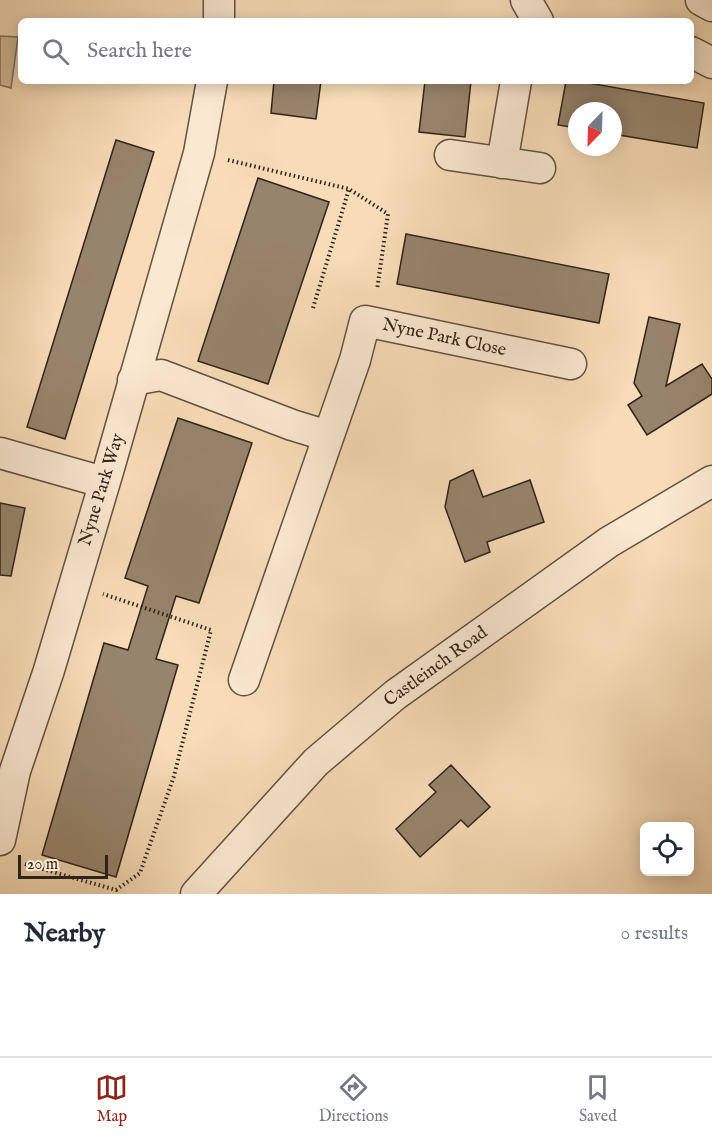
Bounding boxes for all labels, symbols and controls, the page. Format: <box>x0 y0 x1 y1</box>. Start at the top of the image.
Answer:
search box <box>18 18 694 84</box>
icon: search <box>39 35 72 68</box>
text: Search here <box>87 37 192 65</box>
north arrow <box>568 102 622 156</box>
street label: Nyne Park Close <box>380 314 508 362</box>
street label: Nyne Park Way <box>74 431 130 549</box>
street label: Castleinch Road <box>380 621 493 712</box>
map controls <box>640 822 694 876</box>
button: locate <box>640 822 694 876</box>
scale bar <box>18 852 108 880</box>
text: 20 m <box>27 855 58 875</box>
text: Nearby <box>24 917 105 950</box>
text: 0 results <box>621 921 688 946</box>
tab: Map <box>95 1071 128 1127</box>
tab: Directions <box>319 1071 388 1127</box>
tab: Saved <box>579 1071 617 1127</box>

